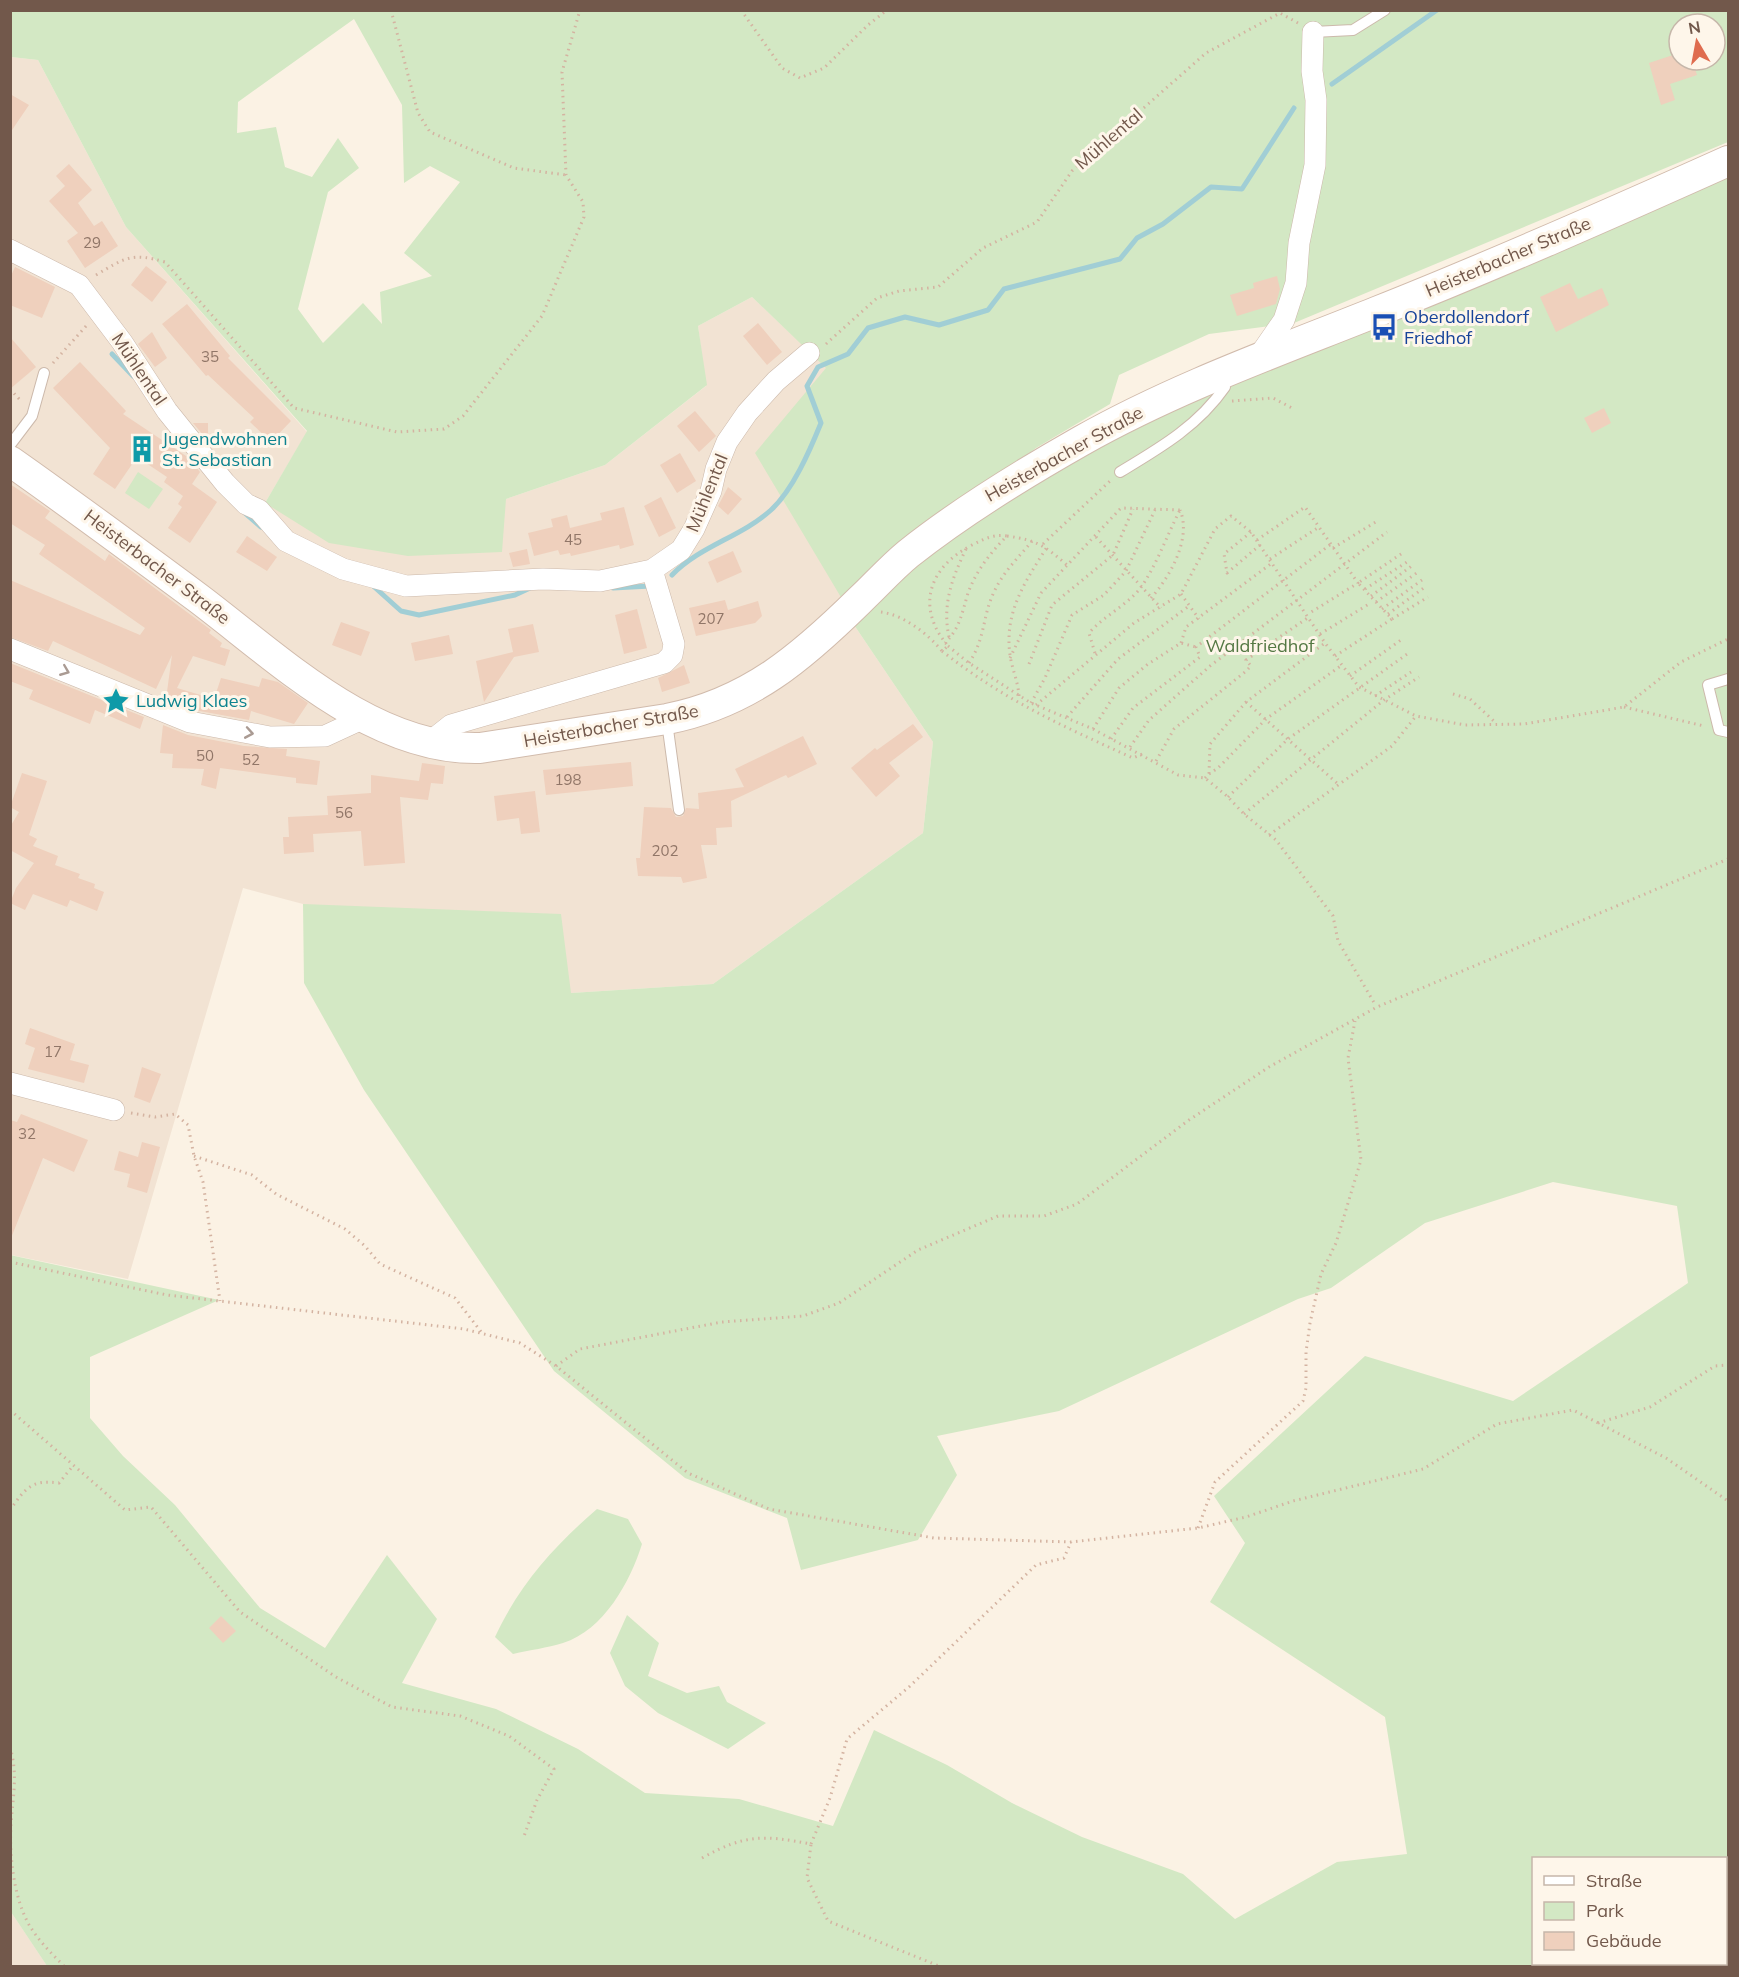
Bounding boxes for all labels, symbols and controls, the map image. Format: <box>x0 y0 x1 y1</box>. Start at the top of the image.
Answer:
north arrow <box>1667 12 1727 72</box>
text: N <box>1687 16 1702 38</box>
street label: Mühlental <box>1070 103 1147 174</box>
street label: Heisterbacher Straße <box>1422 211 1594 302</box>
house number: 29 <box>83 233 101 252</box>
place label: Oberdollendorf Friedhof <box>1404 305 1530 349</box>
bus stop icon: Oberdollendorf Friedhof <box>1369 312 1399 342</box>
street label: Mühlental <box>107 328 172 409</box>
house number: 35 <box>201 347 219 366</box>
street label: Heisterbacher Straße <box>981 401 1147 507</box>
place label: Jugendwohnen St. Sebastian <box>162 427 288 471</box>
building icon: Jugendwohnen St. Sebastian <box>127 434 157 464</box>
street label: Mühlental <box>680 450 733 535</box>
street label: Heisterbacher Straße <box>80 504 235 629</box>
house number: 45 <box>564 530 582 549</box>
house number: 207 <box>697 609 725 628</box>
park label: Waldfriedhof <box>1205 634 1316 657</box>
one-way arrow <box>59 664 70 676</box>
place icon: Ludwig Klaes <box>101 686 131 716</box>
place label: Ludwig Klaes <box>136 689 248 712</box>
street label: Heisterbacher Straße <box>522 699 700 752</box>
one-way arrow <box>243 726 253 739</box>
house number: 50 <box>196 746 214 765</box>
house number: 52 <box>242 750 260 769</box>
house number: 198 <box>554 770 582 789</box>
house number: 56 <box>335 803 353 822</box>
house number: 202 <box>651 841 679 860</box>
house number: 17 <box>44 1042 62 1061</box>
house number: 32 <box>18 1124 36 1143</box>
legend <box>1532 1857 1727 1965</box>
text: Straße <box>1586 1869 1642 1892</box>
text: Park <box>1586 1899 1625 1922</box>
text: Gebäude <box>1586 1929 1662 1952</box>

